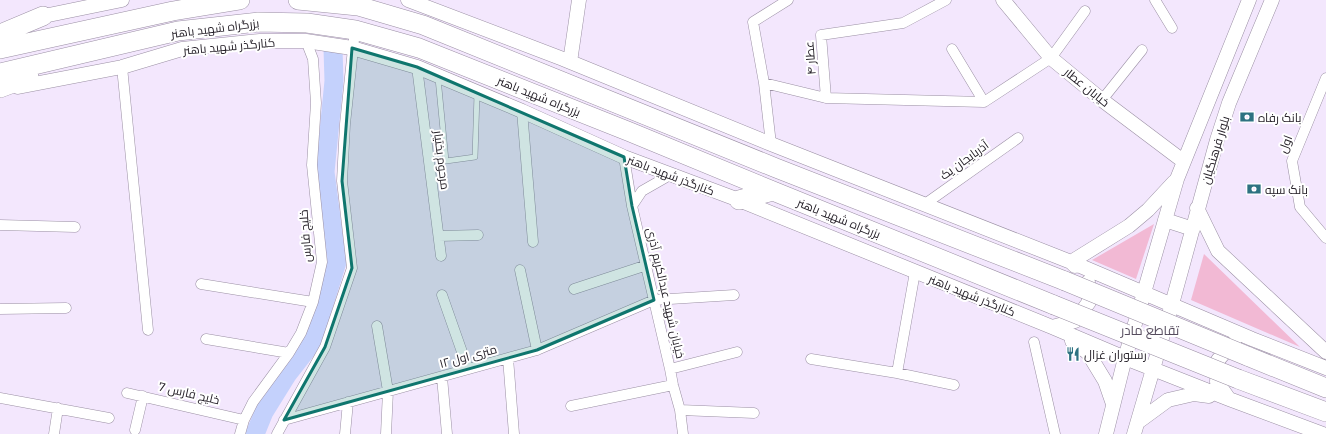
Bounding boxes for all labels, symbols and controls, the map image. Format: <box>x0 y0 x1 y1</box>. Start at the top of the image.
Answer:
street label: بزرگراه شهید باهنر <box>169 15 260 41</box>
street label: کنارگذر شهید باهنر <box>181 35 276 58</box>
street label: عطار ۴ <box>801 41 819 75</box>
street label: خیابان عطار <box>1060 64 1113 110</box>
street label: بزرگراه شهید باهنر <box>494 72 583 120</box>
bank icon: بانک رفاه <box>1239 109 1255 125</box>
place label: بانک رفاه <box>1258 110 1302 125</box>
street label: بلوار فرهنگیان <box>1198 114 1232 186</box>
street label: مرحوم بختیار <box>430 129 453 191</box>
street label: اول <box>1275 133 1295 155</box>
street label: آذربایجان یک <box>937 137 992 183</box>
street label: کنارگذر شهید باهنر <box>624 151 717 199</box>
bank icon: بانک سپه <box>1246 181 1262 197</box>
place label: بانک سپه <box>1265 182 1308 198</box>
street label: بزرگراه شهید باهنر <box>794 194 883 242</box>
street label: خلیج فارس <box>296 209 315 263</box>
street label: خیابان شهید عبدالکریم آذری <box>643 226 688 360</box>
street label: کنارگذر شهید باهنر <box>925 270 1018 319</box>
district label: تقاطع مادر <box>1120 322 1180 339</box>
street label: ۱۲ متری اول <box>438 341 498 371</box>
restaurant icon: رستوران غزال <box>1065 346 1081 362</box>
place label: رستوران غزال <box>1084 347 1147 362</box>
street label: خلیج فارس 7 <box>156 379 221 408</box>

